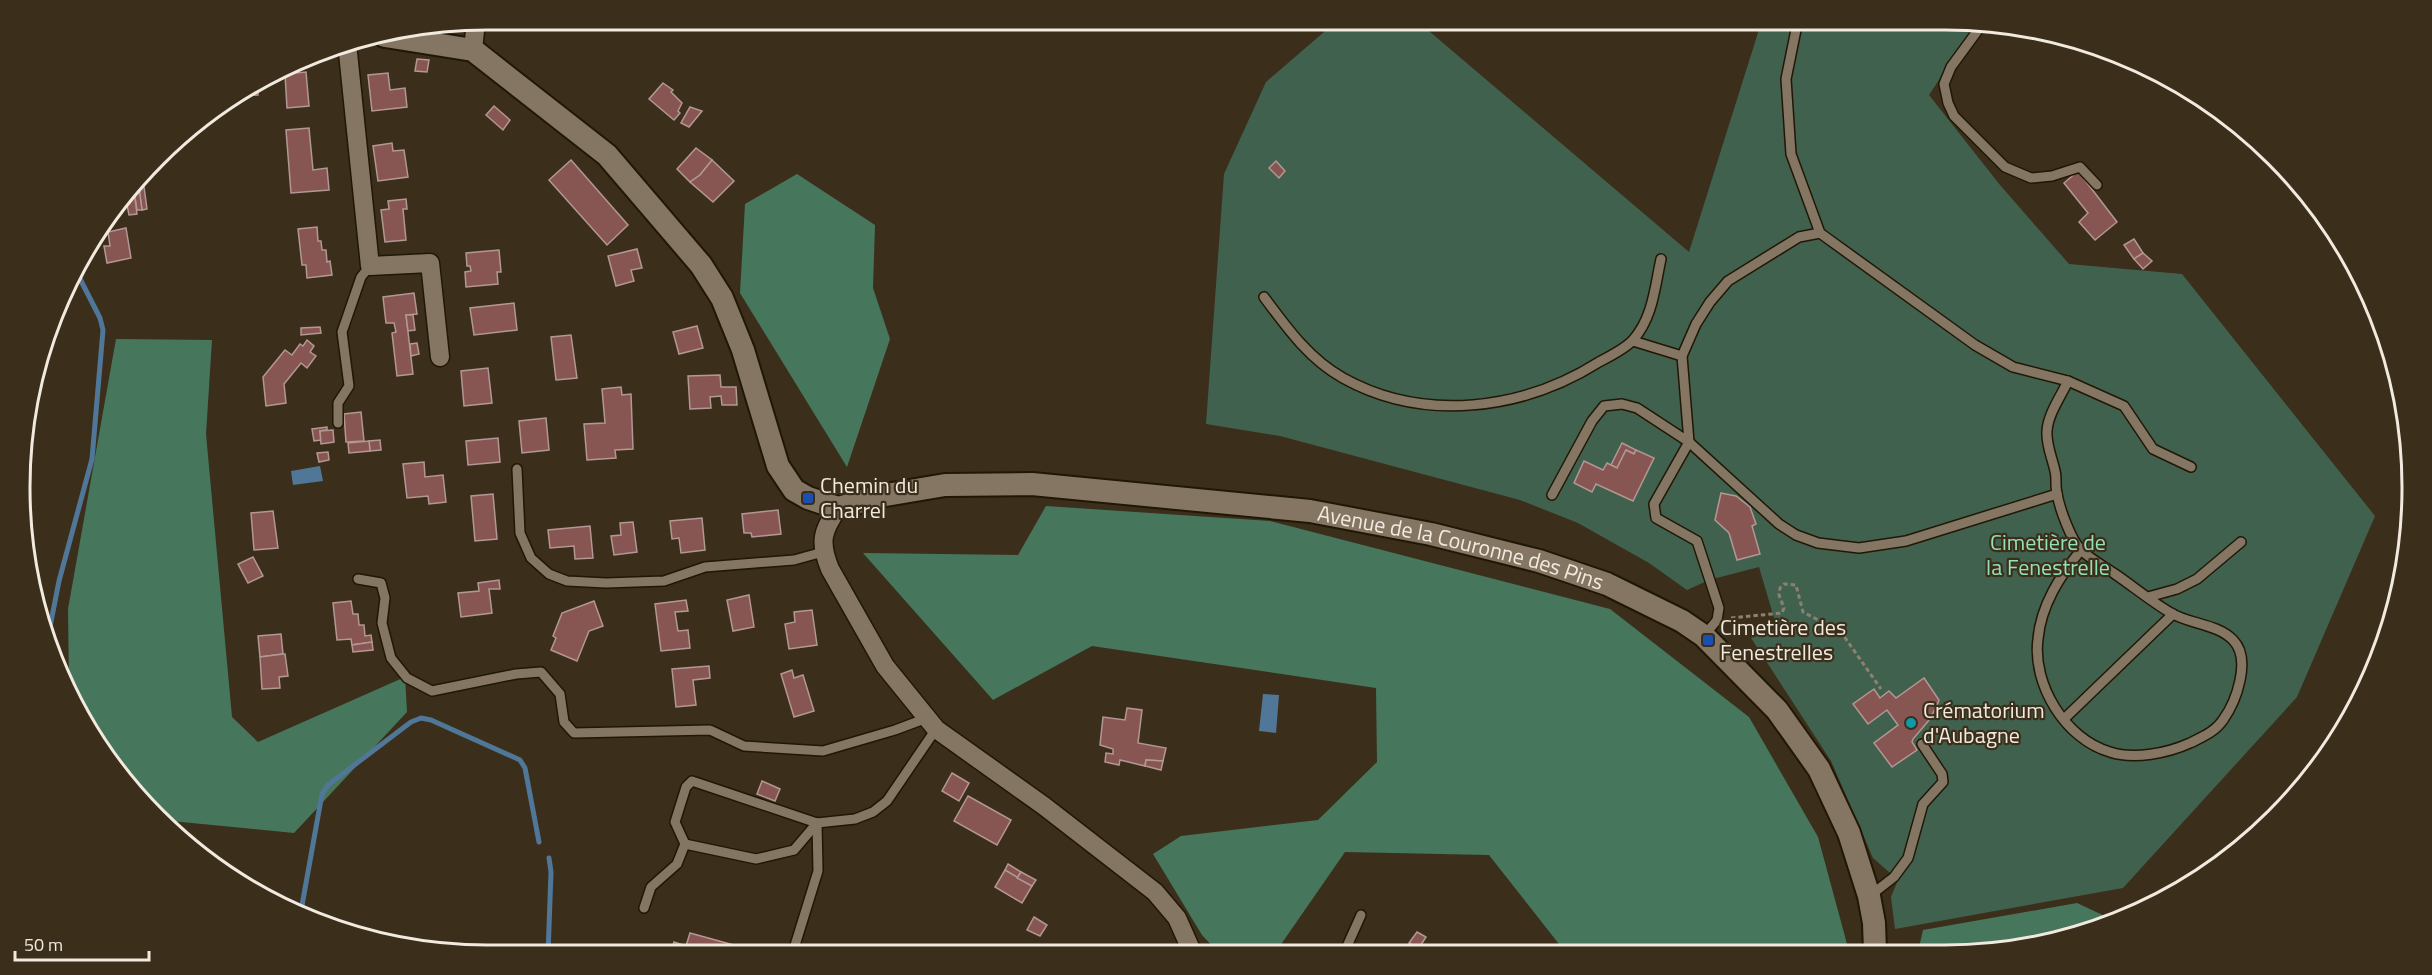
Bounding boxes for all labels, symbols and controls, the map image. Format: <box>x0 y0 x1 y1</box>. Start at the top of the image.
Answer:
place label: Chemin du Charrel <box>820 468 918 527</box>
marker: Chemin du Charrel <box>801 491 815 505</box>
street label: Avenue de la Couronne des Pins <box>1315 496 1608 599</box>
park label: Cimetière de la Fenestrelle <box>1986 525 2110 584</box>
place label: Cimetière des Fenestrelles <box>1720 610 1846 669</box>
marker: Cimetière des Fenestrelles <box>1701 633 1715 647</box>
place label: Crématorium d'Aubagne <box>1923 693 2045 752</box>
marker: Crématorium d'Aubagne <box>1904 716 1918 730</box>
scale bar <box>15 924 148 962</box>
text: 50 m <box>24 931 63 958</box>

